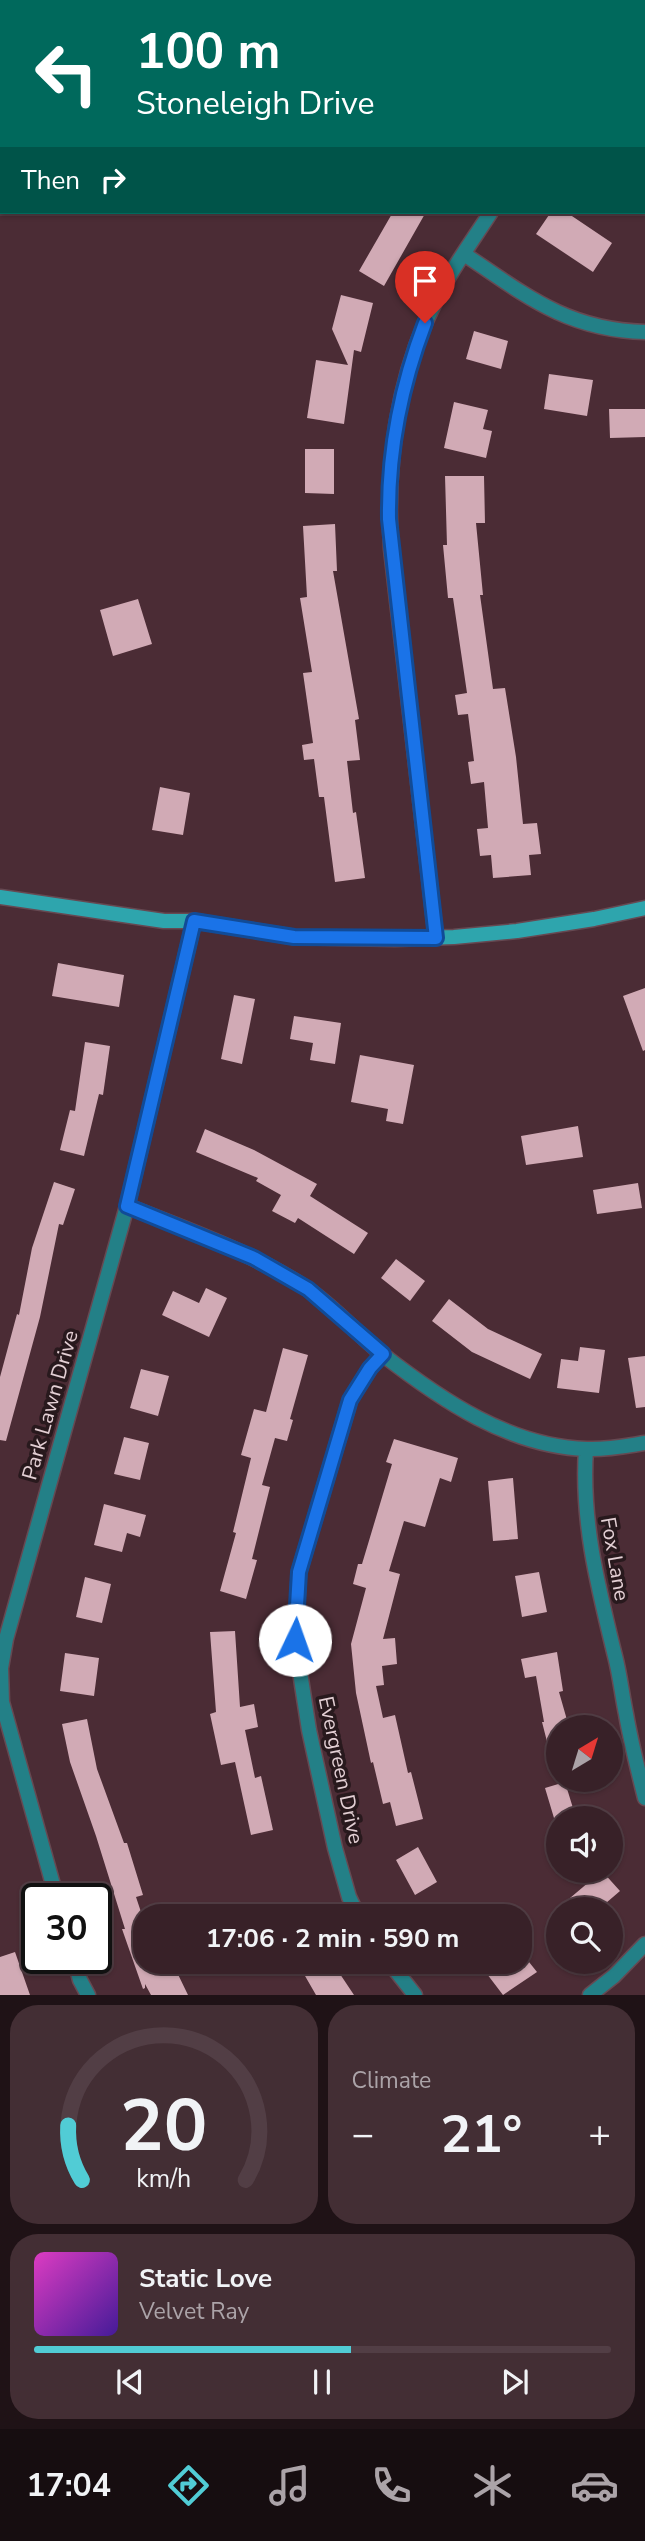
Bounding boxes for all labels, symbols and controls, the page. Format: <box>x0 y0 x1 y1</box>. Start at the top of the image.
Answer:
text: 100 m <box>136 18 280 85</box>
icon: left <box>21 28 112 119</box>
text: Stoneleigh Drive <box>136 82 374 125</box>
icon: right <box>94 161 132 199</box>
text: Then <box>21 163 80 198</box>
pin <box>395 251 455 323</box>
icon: arrive <box>406 262 444 300</box>
street label: Park Lawn Drive <box>15 1327 85 1483</box>
street label: Fox Lane <box>594 1515 636 1603</box>
position arrow <box>258 1603 332 1677</box>
street label: Evergreen Drive <box>312 1694 370 1846</box>
north arrow <box>546 1715 623 1792</box>
map controls <box>546 1715 623 1974</box>
button: sound <box>546 1806 623 1883</box>
speed limit sign: 30 <box>21 1883 112 1974</box>
button: search <box>546 1897 623 1974</box>
text: 17:06 · 2 min · 590 m <box>206 1921 459 1956</box>
text: Climate <box>352 2065 431 2096</box>
text: 20 <box>120 2077 207 2177</box>
text: 21° <box>440 2099 522 2170</box>
text: − <box>352 2109 374 2160</box>
text: + <box>588 2109 611 2160</box>
text: km/h <box>136 2162 191 2196</box>
text: Static Love <box>139 2261 272 2296</box>
text: Velvet Ray <box>139 2296 249 2327</box>
icon: previous <box>111 2363 149 2401</box>
icon: pause <box>303 2363 341 2401</box>
icon: next <box>496 2363 534 2401</box>
icon: directions <box>164 2461 213 2510</box>
icon: music <box>265 2461 314 2510</box>
icon: phone <box>367 2461 416 2510</box>
icon: climate <box>468 2461 517 2510</box>
icon: car <box>570 2461 619 2510</box>
text: 17:04 <box>26 2464 111 2507</box>

